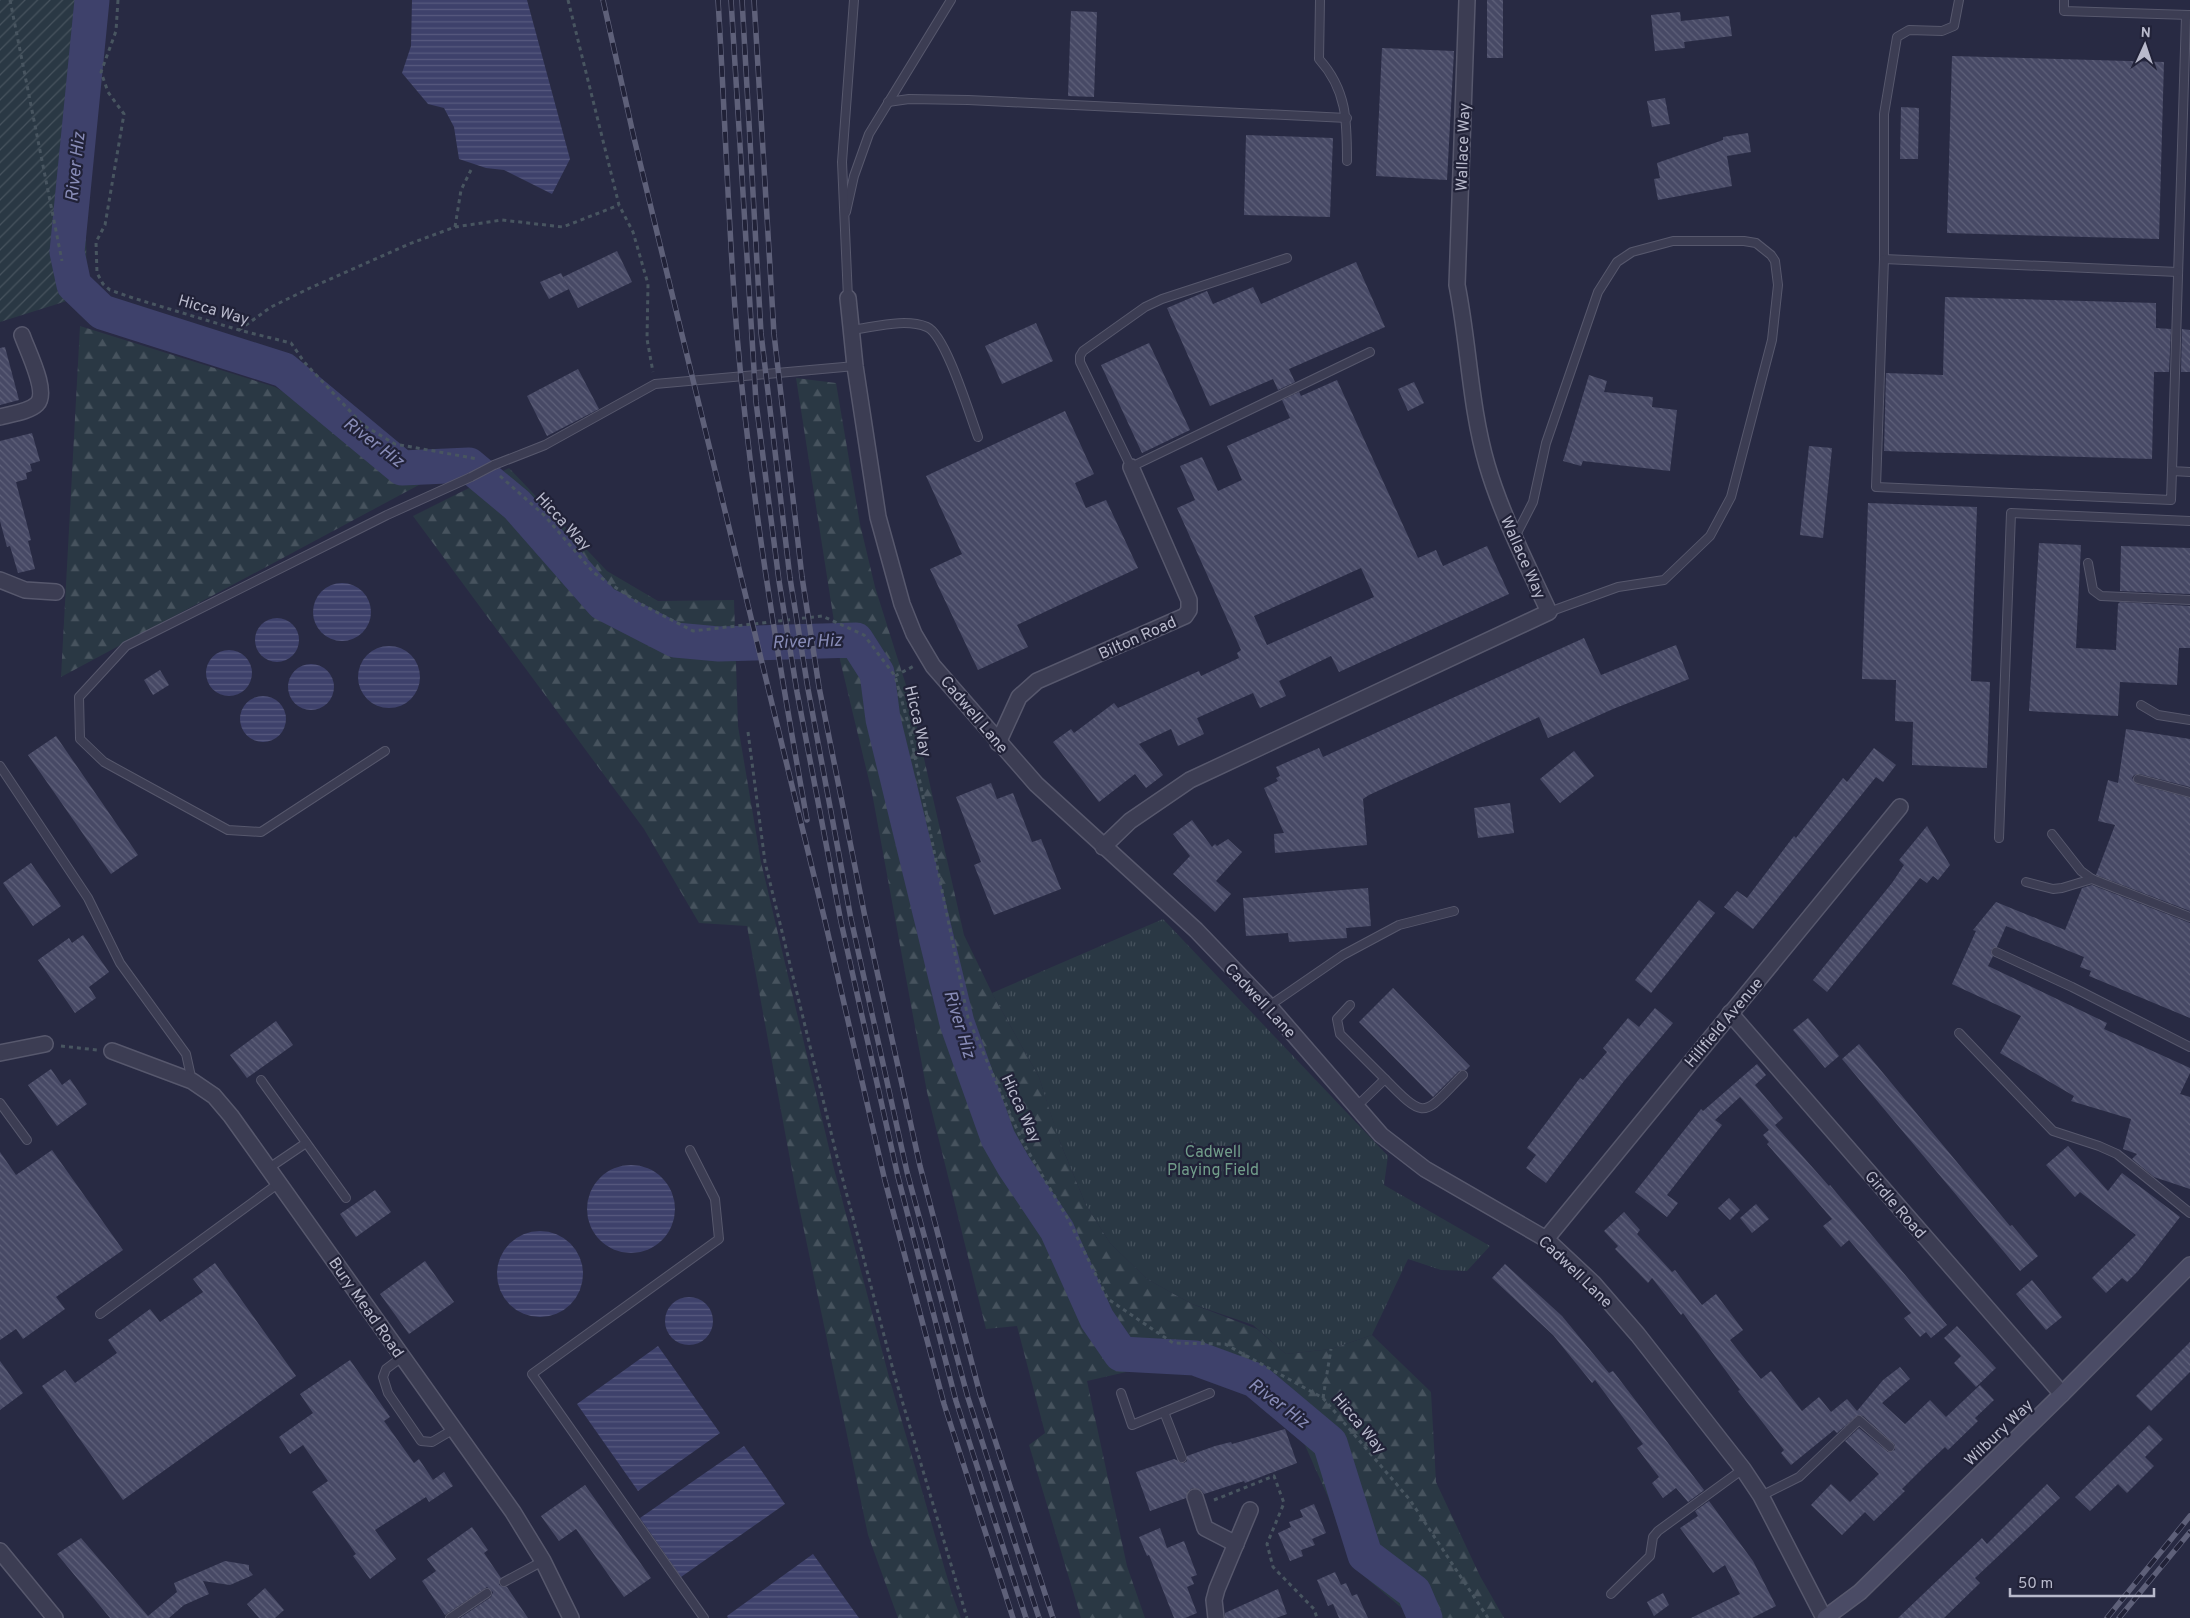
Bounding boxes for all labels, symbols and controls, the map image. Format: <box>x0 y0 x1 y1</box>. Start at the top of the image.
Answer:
north arrow <box>2120 20 2170 70</box>
text: N <box>2140 25 2151 42</box>
street label: Wallace Way <box>1452 102 1476 192</box>
water label: River Hiz <box>61 130 92 203</box>
street label: Hicca Way <box>176 291 251 331</box>
water label: River Hiz <box>338 413 409 474</box>
street label: Hicca Way <box>530 489 595 556</box>
street label: Wallace Way <box>1495 513 1549 602</box>
street label: Bilton Road <box>1096 613 1180 665</box>
water label: River Hiz <box>772 630 844 655</box>
street label: Cadwell Lane <box>935 672 1012 758</box>
street label: Hicca Way <box>899 684 935 759</box>
street label: Cadwell Lane <box>1220 960 1299 1043</box>
street label: Hillfield Avenue <box>1681 974 1768 1072</box>
water label: River Hiz <box>937 988 980 1063</box>
street label: Hicca Way <box>996 1072 1045 1146</box>
park label: Cadwell Playing Field <box>1167 1143 1259 1181</box>
street label: Girdle Road <box>1860 1167 1929 1243</box>
street label: Cadwell Lane <box>1533 1232 1616 1313</box>
street label: Bury Mead Road <box>323 1254 407 1362</box>
water label: River Hiz <box>1243 1374 1314 1435</box>
street label: Hicca Way <box>1327 1390 1390 1459</box>
street label: Wilbury Way <box>1961 1396 2038 1471</box>
scale bar <box>2010 1566 2154 1598</box>
text: 50 m <box>2018 1575 2053 1594</box>

